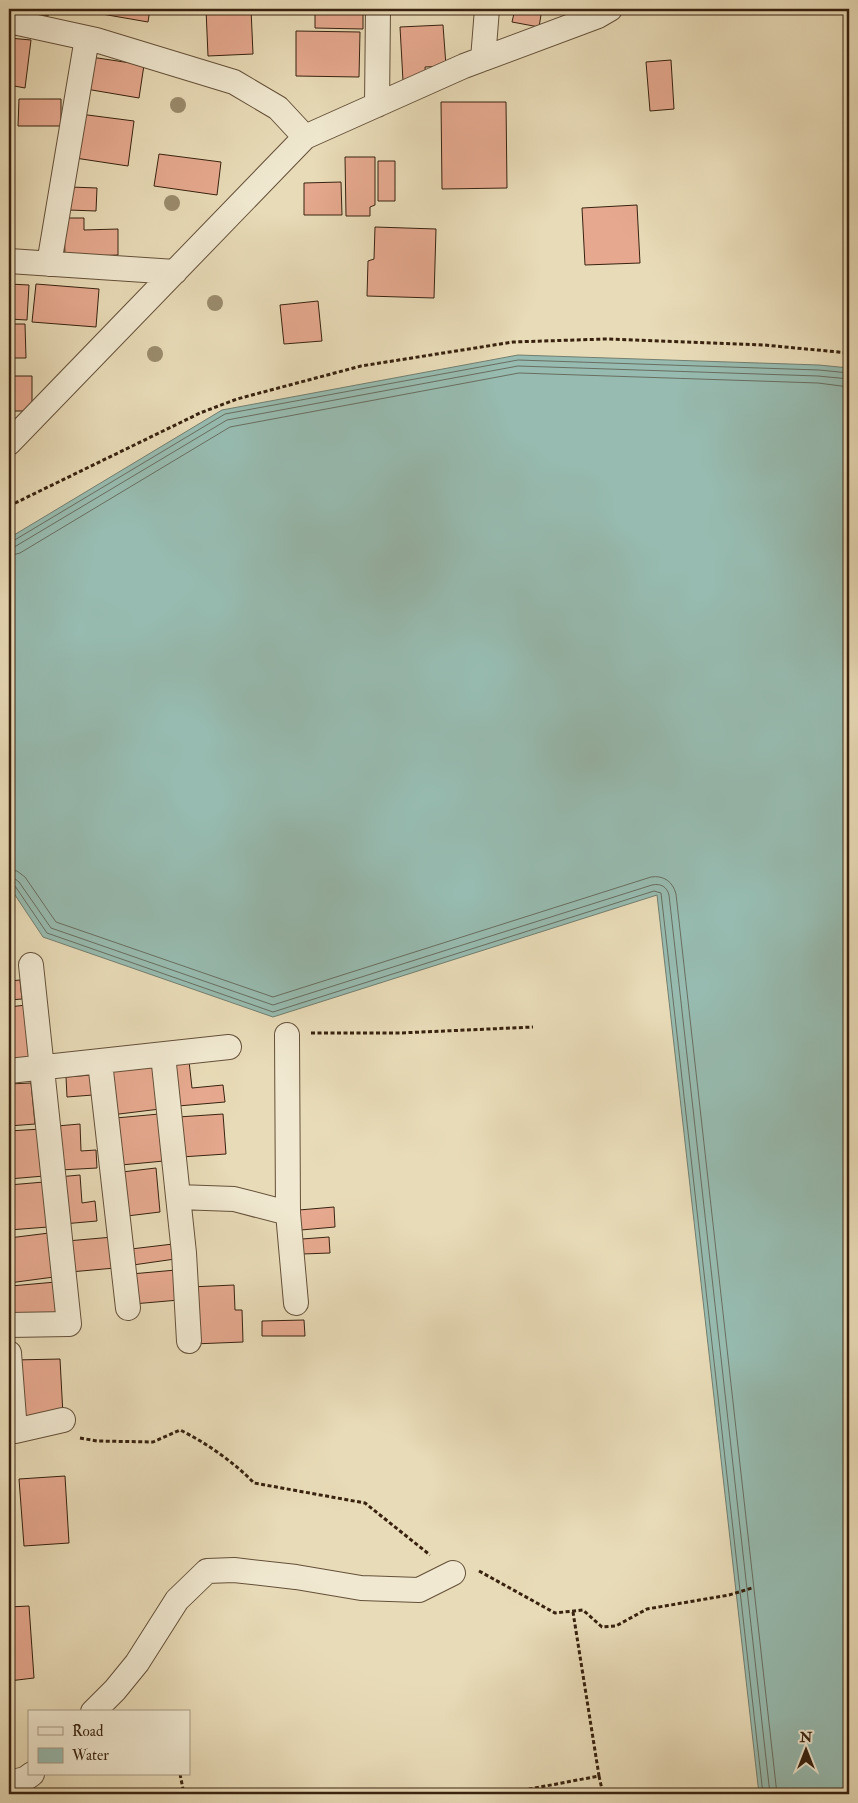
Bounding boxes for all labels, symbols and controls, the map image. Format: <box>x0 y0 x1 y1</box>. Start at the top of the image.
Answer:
legend <box>28 1710 190 1776</box>
text: Road <box>72 1722 104 1741</box>
north arrow <box>780 1726 830 1776</box>
text: N <box>799 1729 813 1746</box>
text: Water <box>71 1746 109 1765</box>

